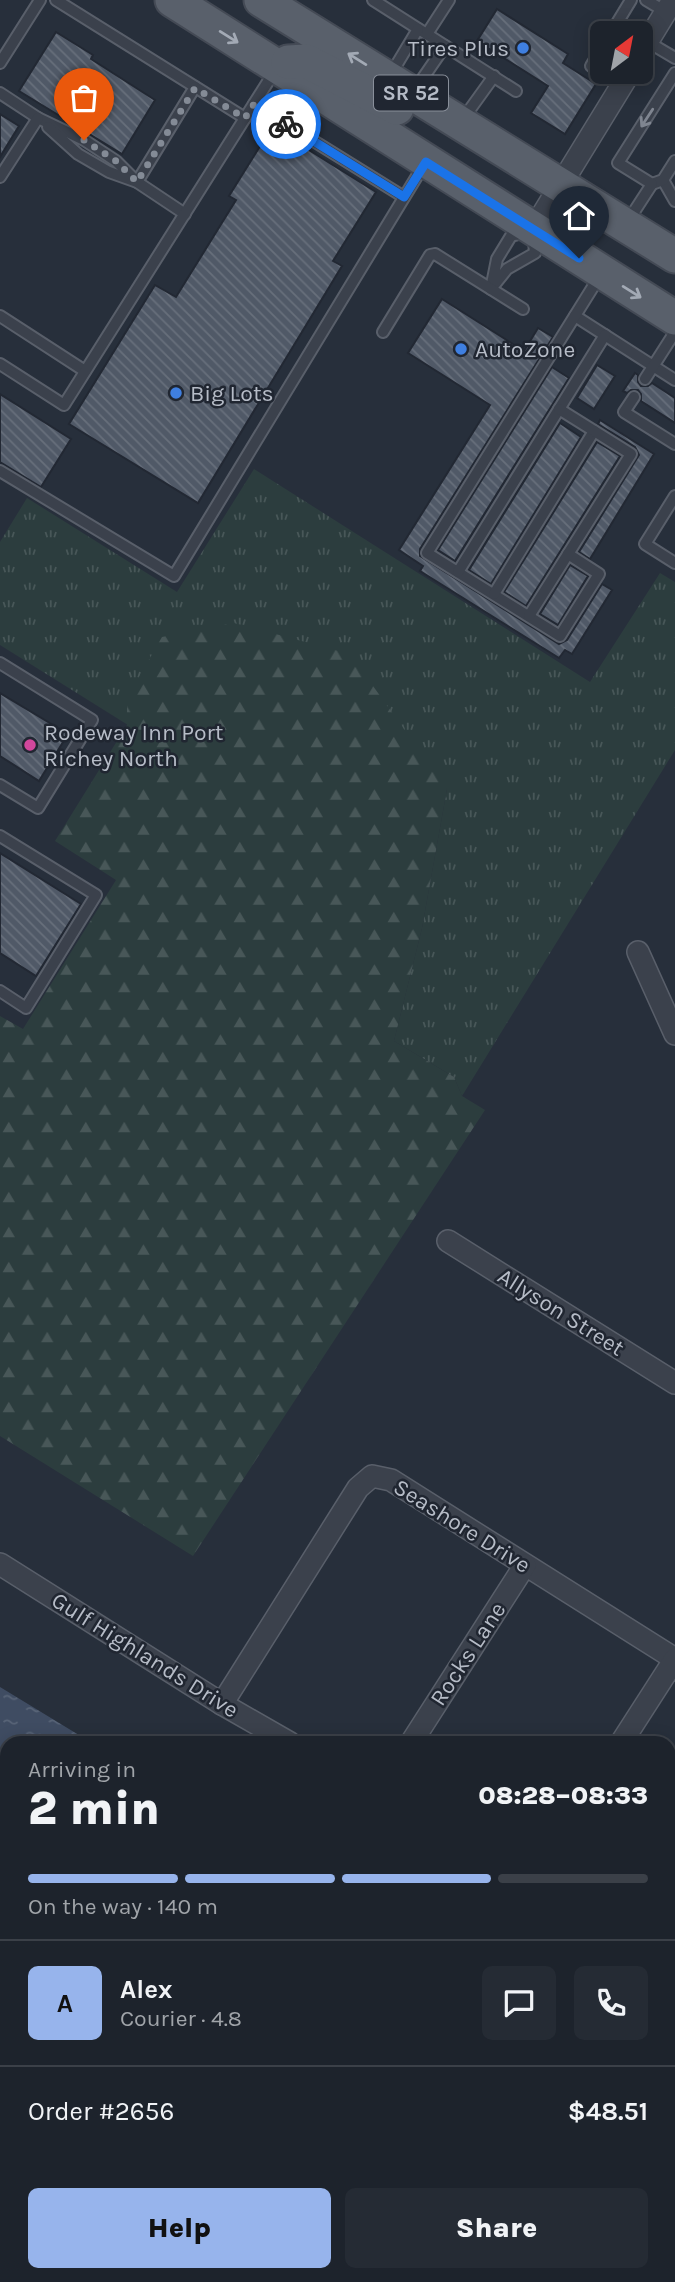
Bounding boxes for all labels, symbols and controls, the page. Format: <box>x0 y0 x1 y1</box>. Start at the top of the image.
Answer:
north arrow <box>590 21 653 84</box>
map controls <box>590 21 653 84</box>
one-way arrow <box>219 30 239 44</box>
place label: Tires Plus <box>408 35 509 62</box>
marker: Tires Plus <box>515 40 531 56</box>
one-way arrow <box>347 52 367 66</box>
pin <box>54 68 114 140</box>
road number: SR 52 <box>374 76 448 110</box>
icon: bag <box>65 79 103 117</box>
courier <box>251 89 321 159</box>
icon: bike <box>267 105 305 143</box>
one-way arrow <box>639 108 654 127</box>
pin <box>549 186 609 258</box>
icon: home <box>560 197 598 235</box>
one-way arrow <box>622 285 642 299</box>
place label: AutoZone <box>475 336 575 363</box>
marker: AutoZone <box>453 341 469 357</box>
place label: Big Lots <box>190 380 274 407</box>
marker: Big Lots <box>168 385 184 401</box>
place label: Rodeway Inn Port Richey North <box>44 719 224 772</box>
marker: Rodeway Inn Port Richey North <box>22 737 38 753</box>
street label: Allyson Street <box>493 1262 629 1362</box>
street label: Seashore Drive <box>389 1473 535 1579</box>
street label: Gulf Highlands Drive <box>46 1586 244 1724</box>
street label: Rocks Lane <box>425 1597 511 1711</box>
text: Arriving in <box>28 1756 136 1783</box>
text: 08:28–08:33 <box>478 1780 648 1811</box>
text: 2 min <box>28 1782 160 1836</box>
text: On the way · 140 m <box>28 1893 218 1920</box>
button: chat <box>482 1966 556 2040</box>
button: phone <box>574 1966 648 2040</box>
text: Alex <box>120 1974 172 2005</box>
text: A <box>57 1988 73 2019</box>
text: Courier · 4.8 <box>120 2005 242 2032</box>
text: Order #2656 <box>28 2096 174 2127</box>
text: $48.51 <box>568 2096 648 2127</box>
button: Help <box>28 2188 331 2268</box>
button: Share <box>345 2188 648 2268</box>

